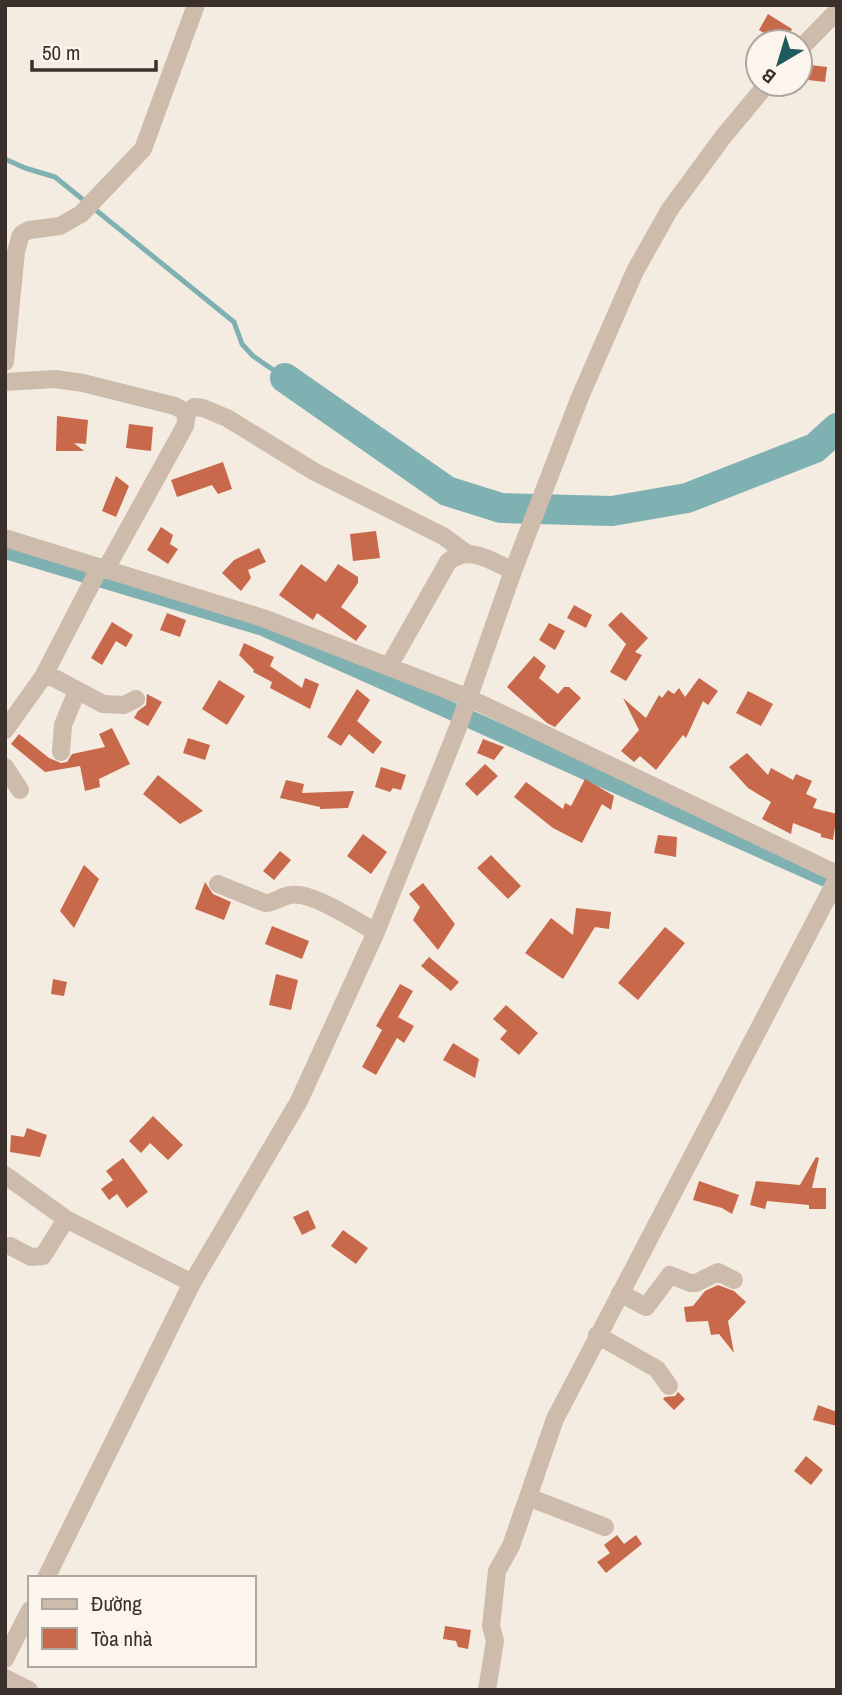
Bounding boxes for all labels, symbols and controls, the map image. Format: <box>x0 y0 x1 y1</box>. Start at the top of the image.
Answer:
scale bar <box>32 28 156 72</box>
north arrow <box>744 28 814 98</box>
text: 50 m <box>42 38 80 67</box>
text: B <box>756 63 781 90</box>
legend <box>28 1576 256 1667</box>
text: Đường <box>91 1589 142 1618</box>
text: Tòa nhà <box>91 1624 153 1653</box>

